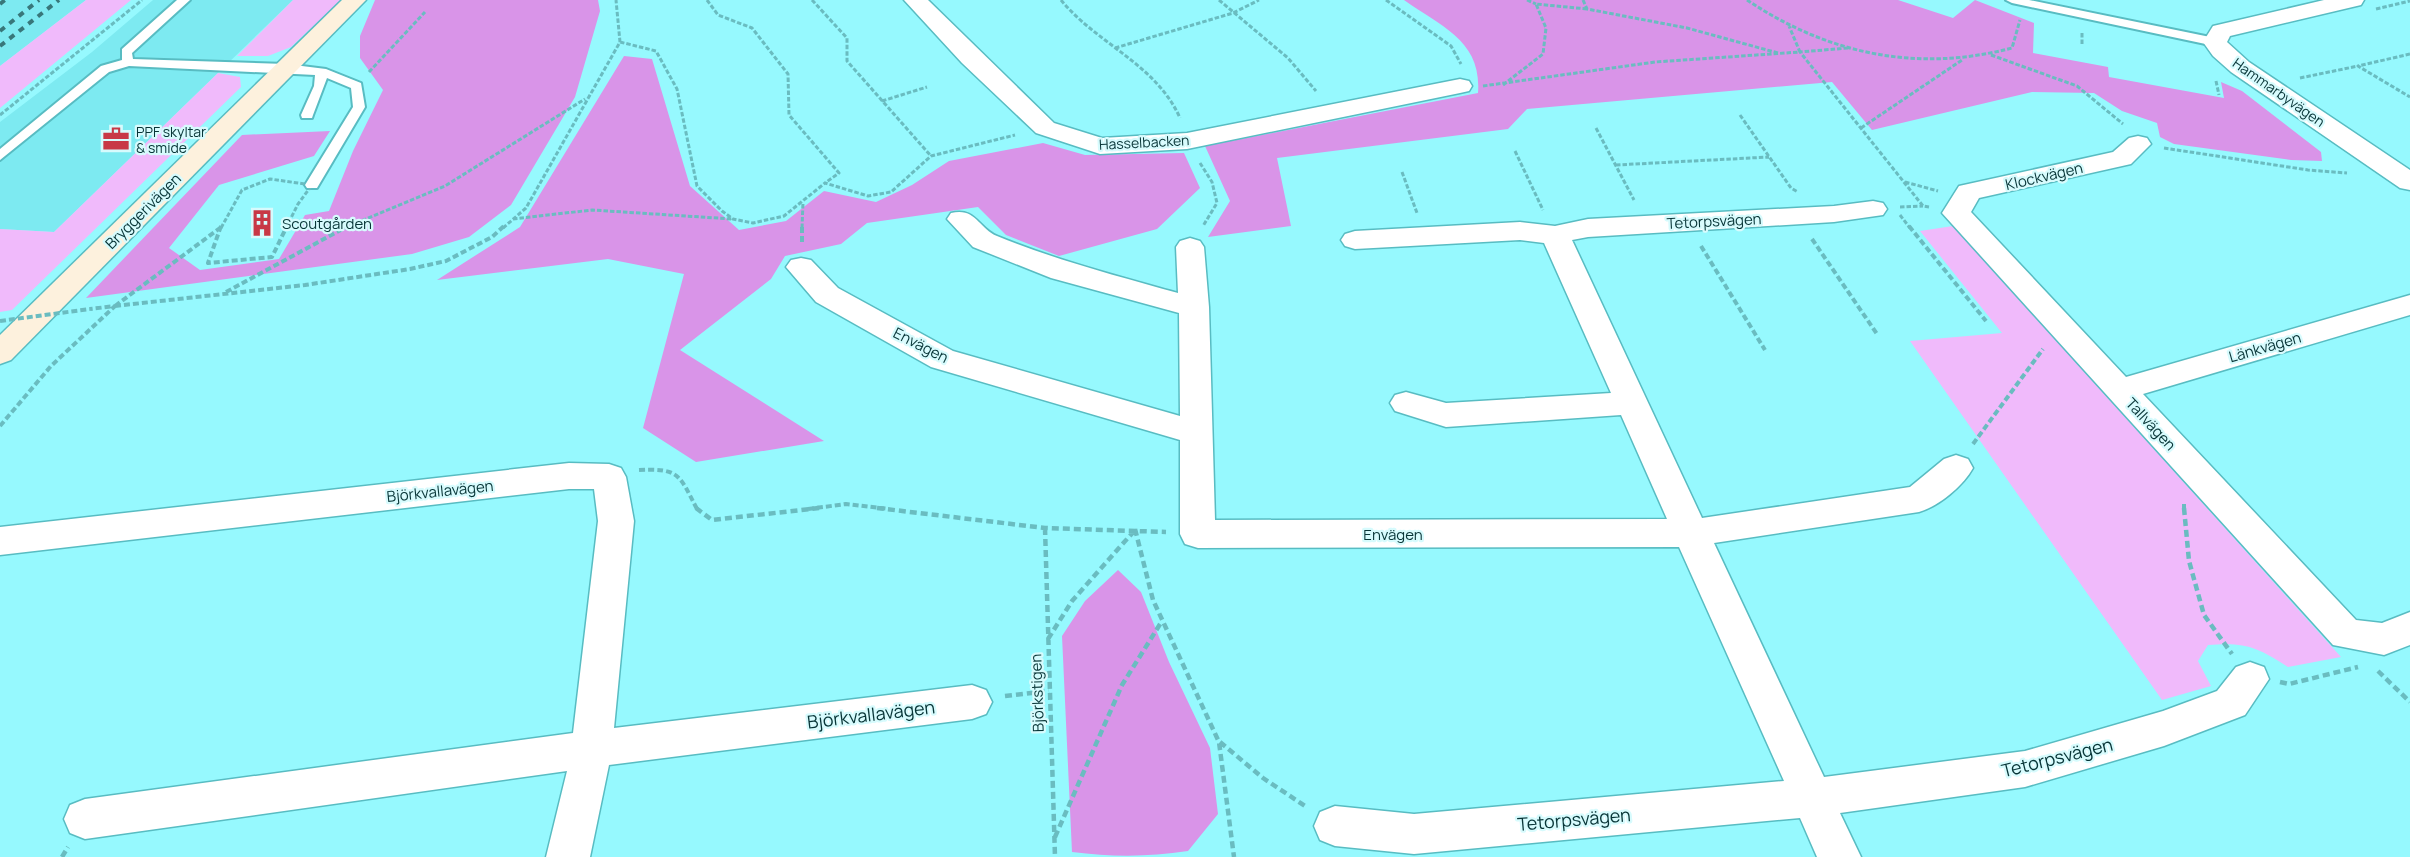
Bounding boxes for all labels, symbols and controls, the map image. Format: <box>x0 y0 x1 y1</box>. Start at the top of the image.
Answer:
street label: Hammarbyvägen <box>2229 53 2329 131</box>
place label: PPF skyltar & smide <box>136 122 206 157</box>
office icon: PPF skyltar & smide <box>101 124 131 154</box>
street label: Hasselbacken <box>1098 130 1190 154</box>
street label: Klockvägen <box>2003 157 2085 195</box>
street label: Bryggerivägen <box>100 168 186 254</box>
building icon: Scoutgården <box>247 208 277 238</box>
street label: Tetorpsvägen <box>1666 208 1762 234</box>
place label: Scoutgården <box>282 213 372 234</box>
street label: Envägen <box>890 322 952 368</box>
street label: Länkvägen <box>2226 327 2304 367</box>
street label: Tallvägen <box>2121 393 2181 455</box>
street label: Björkvallavägen <box>386 475 494 507</box>
street label: Envägen <box>1363 524 1423 545</box>
street label: Björkstigen <box>1025 653 1049 732</box>
street label: Björkvallavägen <box>806 694 936 734</box>
street label: Tetorpsvägen <box>1999 732 2115 782</box>
street label: Tetorpsvägen <box>1516 802 1632 836</box>

